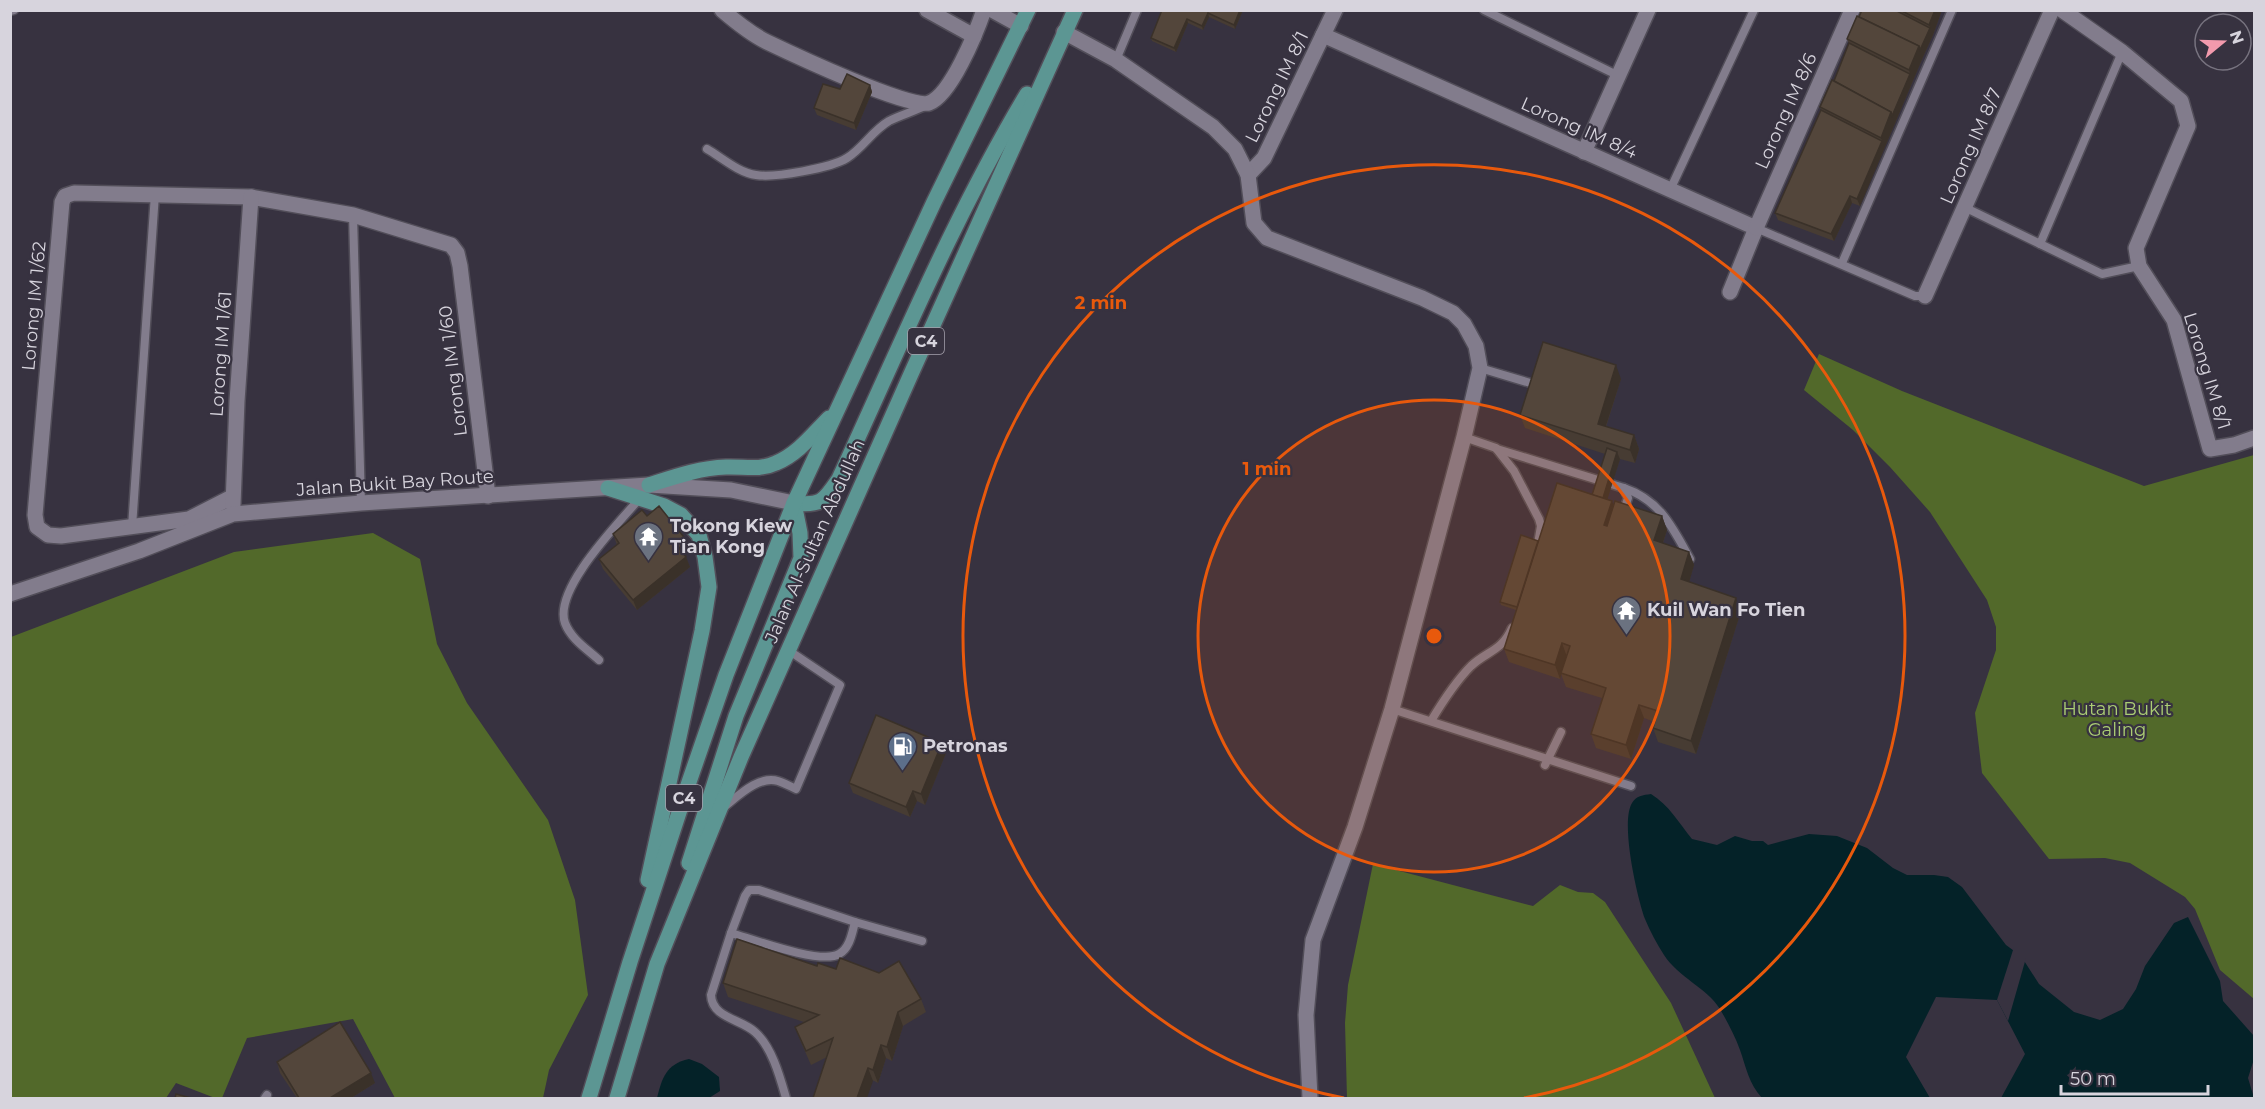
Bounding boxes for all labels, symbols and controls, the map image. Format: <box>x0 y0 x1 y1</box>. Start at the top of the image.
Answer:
north arrow <box>2193 12 2253 72</box>
street label: Lorong IM 8/1 <box>1241 28 1313 146</box>
text: N <box>2226 28 2248 46</box>
street label: Lorong IM 8/6 <box>1751 50 1821 172</box>
street label: Lorong IM 8/7 <box>1936 84 2006 208</box>
street label: Lorong IM 8/4 <box>1518 93 1641 163</box>
street label: Lorong IM 1/62 <box>17 240 51 372</box>
street label: Lorong IM 1/61 <box>206 290 236 418</box>
text: 2 min <box>1075 292 1127 314</box>
street label: Lorong IM 1/60 <box>434 304 472 438</box>
street label: Lorong IM 8/1 <box>2179 310 2235 432</box>
road number: C4 <box>908 328 944 354</box>
street label: Jalan Al-Sultan Abdullah <box>760 436 870 647</box>
text: 1 min <box>1243 458 1291 480</box>
street label: Jalan Bukit Bay Route <box>295 465 494 501</box>
place label: Tokong Kiew Tian Kong <box>670 515 792 558</box>
temple icon: Tokong Kiew Tian Kong <box>633 520 665 562</box>
temple icon: Kuil Wan Fo Tien <box>1610 594 1642 636</box>
place label: Kuil Wan Fo Tien <box>1647 599 1805 621</box>
centre of rings <box>1424 626 1444 646</box>
park label: Hutan Bukit Galing <box>2062 698 2172 741</box>
fuel station icon: Petronas <box>886 730 918 772</box>
place label: Petronas <box>923 735 1008 757</box>
road number: C4 <box>666 785 702 811</box>
scale bar <box>2061 1058 2208 1096</box>
text: 50 m <box>2070 1068 2116 1090</box>

